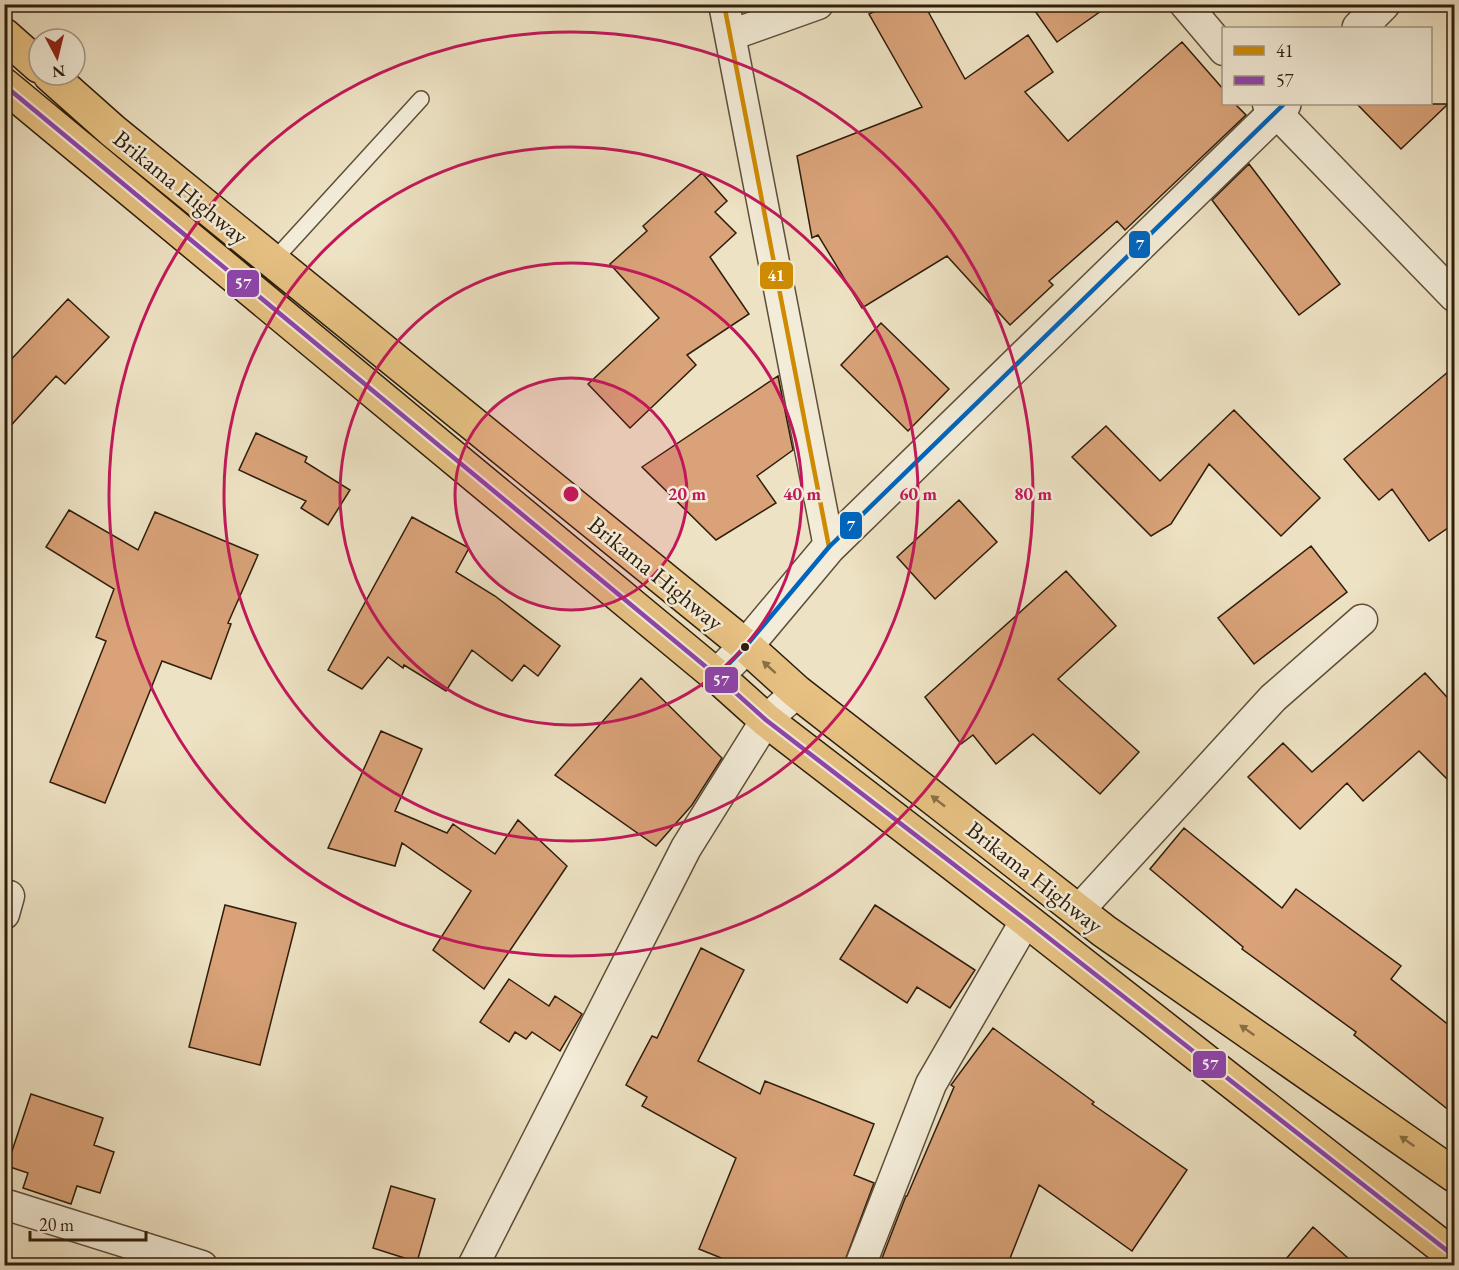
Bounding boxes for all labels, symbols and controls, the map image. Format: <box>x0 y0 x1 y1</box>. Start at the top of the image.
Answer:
north arrow <box>27 27 87 87</box>
legend <box>1222 27 1432 105</box>
text: 41 <box>1276 39 1293 62</box>
text: N <box>51 60 66 83</box>
text: 57 <box>1276 69 1294 92</box>
street label: Brikama Highway <box>107 123 255 251</box>
line badge: 7 <box>1128 230 1151 259</box>
text: 7 <box>1136 234 1145 255</box>
line badge: 41 <box>759 261 794 290</box>
text: 41 <box>768 265 784 286</box>
line badge: 57 <box>226 269 260 298</box>
text: 57 <box>235 273 252 294</box>
text: 20 m <box>668 482 706 505</box>
text: 40 m <box>783 482 821 505</box>
text: 60 m <box>899 482 937 505</box>
text: 80 m <box>1014 482 1052 505</box>
centre of rings <box>561 484 581 504</box>
street label: Brikama Highway <box>582 509 730 637</box>
line badge: 7 <box>839 511 863 540</box>
text: 7 <box>847 515 856 536</box>
unlabelled marker <box>739 641 751 653</box>
one-way arrow <box>762 660 777 674</box>
line badge: 57 <box>704 666 739 694</box>
text: 57 <box>713 670 730 691</box>
one-way arrow <box>931 796 946 808</box>
street label: Brikama Highway <box>960 814 1110 940</box>
one-way arrow <box>1239 1024 1255 1036</box>
line badge: 57 <box>1192 1050 1227 1079</box>
text: 57 <box>1202 1054 1219 1075</box>
one-way arrow <box>1399 1135 1415 1147</box>
scale bar <box>30 1204 146 1242</box>
text: 20 m <box>39 1213 74 1236</box>

